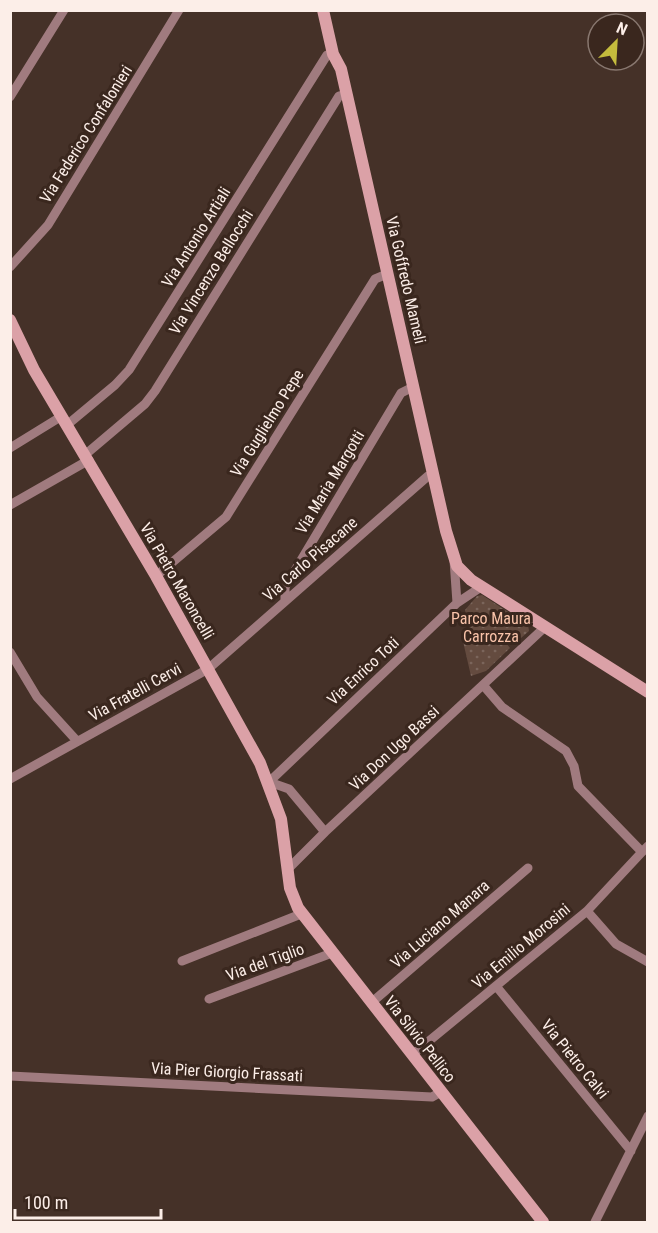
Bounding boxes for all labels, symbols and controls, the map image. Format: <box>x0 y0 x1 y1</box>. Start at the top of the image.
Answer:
north arrow <box>586 12 646 72</box>
text: N <box>614 18 630 39</box>
street label: Via Federico Confalonieri <box>36 62 136 206</box>
street label: Via Antonio Artiali <box>158 183 234 291</box>
street label: Via Vincenzo Bellocchi <box>165 206 257 338</box>
street label: Via Goffredo Mameli <box>382 214 430 346</box>
street label: Via Guglielmo Pepe <box>226 366 308 480</box>
street label: Via Maria Margotti <box>292 427 368 537</box>
street label: Via Carlo Pisacane <box>259 513 361 605</box>
street label: Via Pietro Maroncelli <box>136 519 218 643</box>
park label: Parco Maura Carrozza <box>451 609 531 646</box>
street label: Via Enrico Toti <box>323 633 403 709</box>
street label: Via Fratelli Cervi <box>85 659 185 725</box>
street label: Via Don Ugo Bassi <box>345 702 443 794</box>
street label: Via Luciano Manara <box>387 876 493 972</box>
street label: Via Emilio Morosini <box>468 900 574 992</box>
street label: Via del Tiglio <box>223 939 307 985</box>
street label: Via Silvio Pellico <box>380 992 460 1086</box>
street label: Via Pietro Calvi <box>537 1016 613 1102</box>
street label: Via Pier Giorgio Frassati <box>151 1059 303 1085</box>
scale bar <box>15 1182 160 1220</box>
text: 100 m <box>24 1192 68 1213</box>

